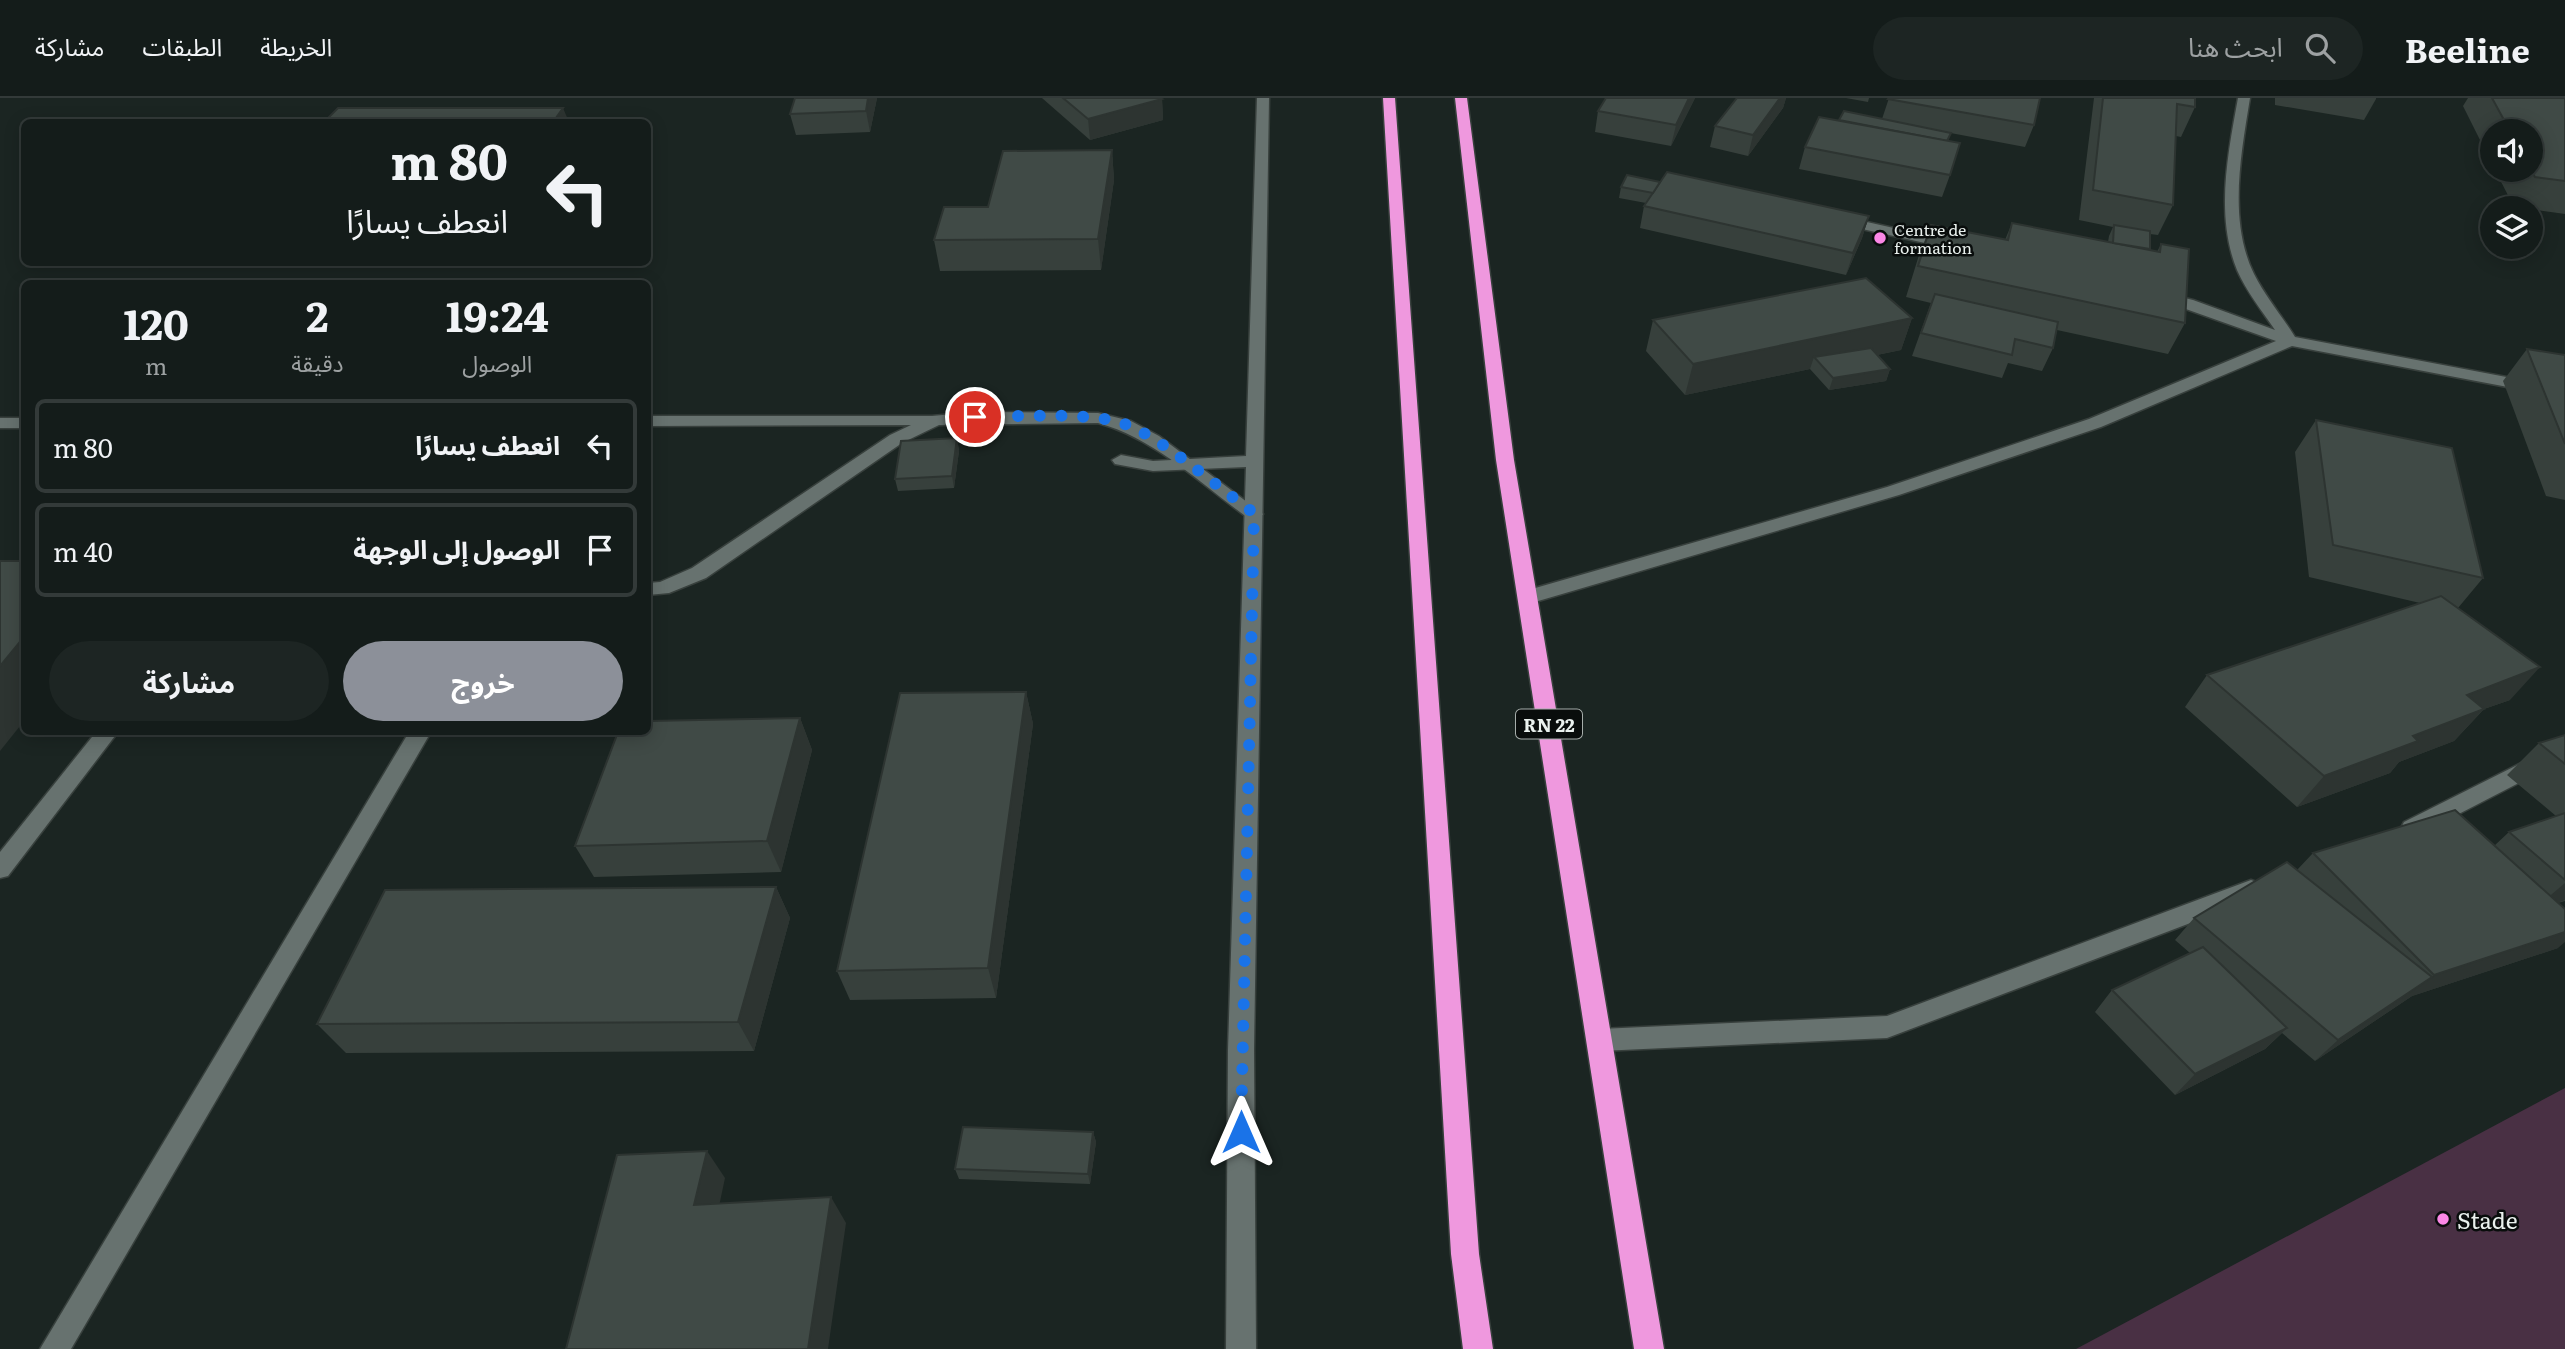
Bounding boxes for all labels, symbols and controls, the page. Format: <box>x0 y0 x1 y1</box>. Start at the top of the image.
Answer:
search box <box>1873 17 2363 80</box>
text: Beeline <box>2405 24 2530 73</box>
text: ابحث هنا <box>2188 26 2283 65</box>
text: مشاركة <box>35 28 104 63</box>
text: الطبقات <box>142 28 222 63</box>
text: الخريطة <box>260 28 332 63</box>
icon: search <box>2301 29 2339 67</box>
map controls <box>2480 119 2543 259</box>
button: sound <box>2480 119 2543 182</box>
text: 80 m <box>390 122 508 195</box>
icon: left <box>532 147 623 238</box>
text: انعطف يسارًا <box>346 195 508 243</box>
button: layers <box>2480 196 2543 259</box>
place label: Centre de formation <box>1894 217 1972 259</box>
marker: Centre de formation <box>1872 230 1888 246</box>
text: 2 <box>306 283 329 345</box>
text: 19:24 <box>446 283 549 345</box>
text: 120 <box>123 291 189 353</box>
text: دقيقة <box>291 345 344 379</box>
text: الوصول <box>462 345 532 379</box>
text: m <box>145 348 167 382</box>
pin <box>945 387 1005 447</box>
icon: arrive <box>956 398 994 436</box>
text: انعطف يسارًا <box>415 424 560 463</box>
text: 80 m <box>53 427 113 466</box>
icon: left <box>581 427 619 465</box>
text: الوصول إلى الوجهة <box>353 528 560 567</box>
text: 40 m <box>53 531 113 570</box>
icon: arrive <box>581 531 619 569</box>
button: مشاركة <box>49 641 329 721</box>
button: خروج <box>343 641 623 721</box>
road number: RN 22 <box>1516 710 1582 738</box>
position arrow <box>1204 1095 1278 1169</box>
place label: Stade <box>2457 1202 2518 1236</box>
marker: Stade <box>2435 1211 2451 1227</box>

